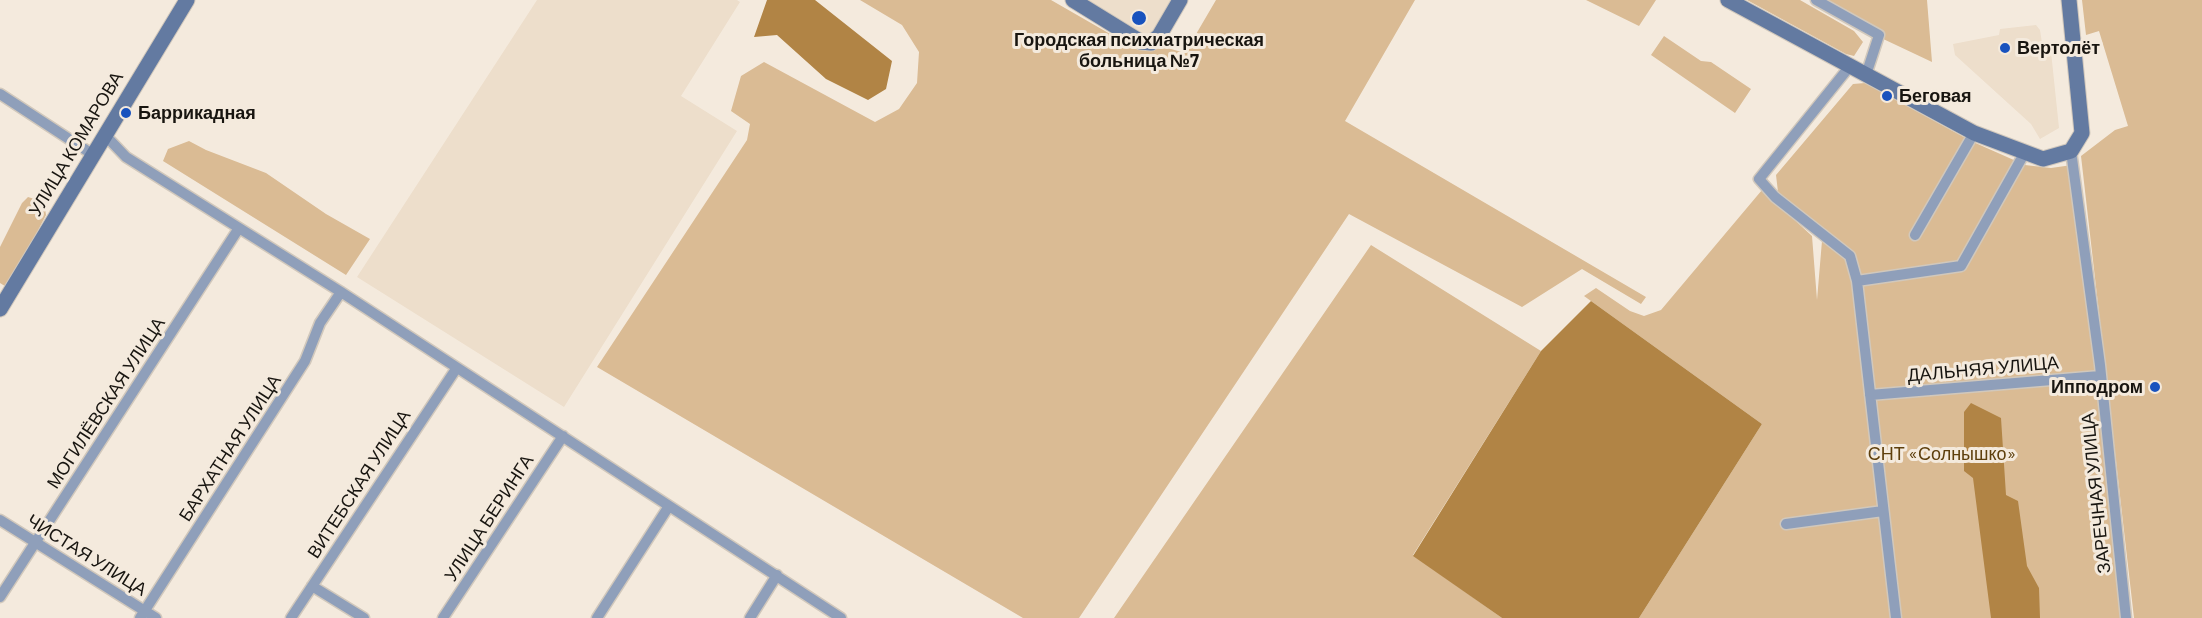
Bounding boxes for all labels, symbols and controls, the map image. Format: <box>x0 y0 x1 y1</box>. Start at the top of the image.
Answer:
marker: Городская психиатрическая больница №7 <box>1130 9 1148 27</box>
place label: Городская психиатрическая больница №7 <box>1014 29 1264 72</box>
place label: Вертолёт <box>2017 37 2100 59</box>
marker: Вертолёт <box>1998 41 2012 55</box>
street label: УЛИЦА КОМАРОВА <box>24 68 128 220</box>
place label: Беговая <box>1899 85 1972 107</box>
marker: Беговая <box>1880 89 1894 103</box>
place label: Баррикадная <box>138 102 256 124</box>
marker: Баррикадная <box>119 106 133 120</box>
street label: МОГИЛЁВСКАЯ УЛИЦА <box>43 313 169 493</box>
street label: ДАЛЬНЯЯ УЛИЦА <box>1906 352 2060 386</box>
street label: БАРХАТНАЯ УЛИЦА <box>174 371 286 525</box>
place label: Ипподром <box>2051 376 2143 398</box>
marker: Ипподром <box>2148 380 2162 394</box>
street label: ВИТЕБСКАЯ УЛИЦА <box>303 406 415 562</box>
street label: ЗАРЕЧНАЯ УЛИЦА <box>2077 412 2115 574</box>
park label: СНТ «Солнышко» <box>1868 443 2016 465</box>
street label: УЛИЦА БЕРИНГА <box>440 451 538 585</box>
street label: ЧИСТАЯ УЛИЦА <box>23 509 151 601</box>

